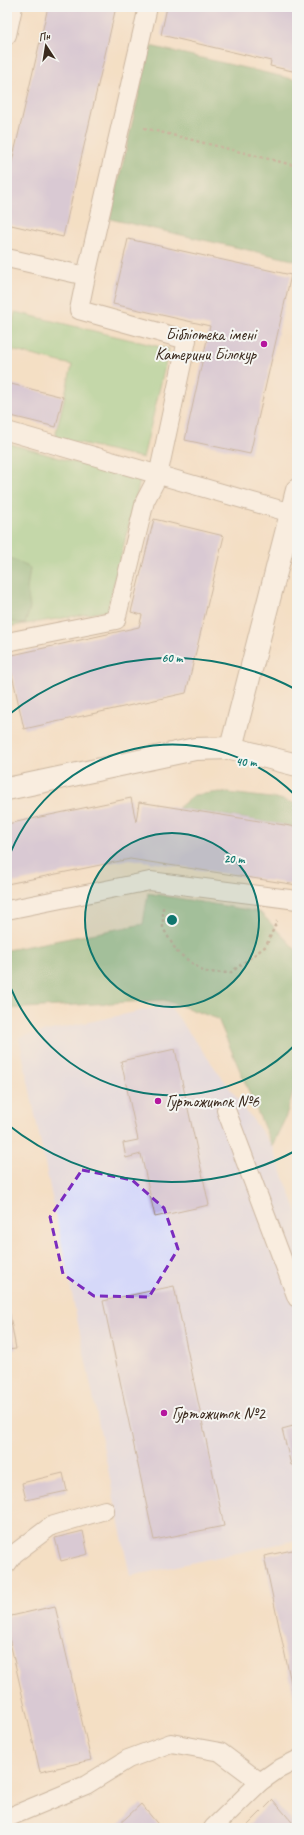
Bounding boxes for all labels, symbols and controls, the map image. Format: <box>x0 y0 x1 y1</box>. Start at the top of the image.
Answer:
north arrow <box>26 26 66 66</box>
text: Пн <box>37 28 52 44</box>
place label: Бібліотека імені Катерини Білокур <box>155 324 258 365</box>
marker: Бібліотека імені Катерини Білокур <box>259 339 269 349</box>
text: 60 m <box>162 650 184 666</box>
text: 40 m <box>236 754 257 770</box>
text: 20 m <box>224 851 245 867</box>
centre of rings <box>165 913 179 927</box>
place label: Гуртожиток №6 <box>166 1091 260 1112</box>
marker: Гуртожиток №6 <box>153 1096 163 1106</box>
place label: Гуртожиток №2 <box>172 1403 266 1424</box>
marker: Гуртожиток №2 <box>159 1408 169 1418</box>

